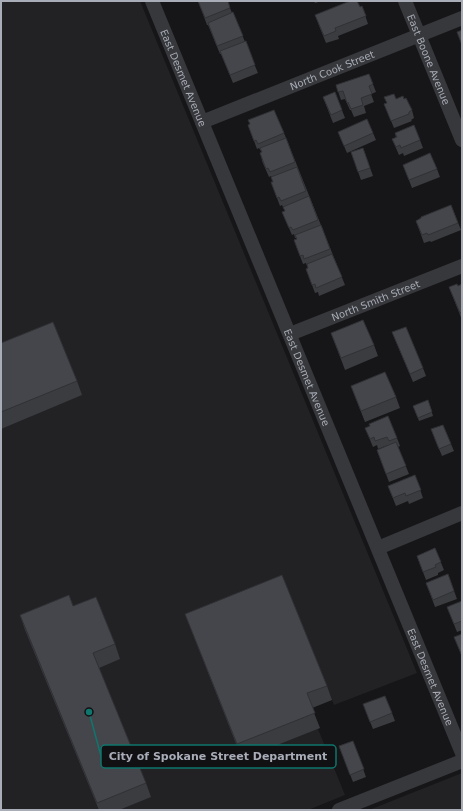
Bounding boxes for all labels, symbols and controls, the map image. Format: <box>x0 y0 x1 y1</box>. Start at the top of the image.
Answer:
street label: East Boone Avenue <box>405 12 452 106</box>
street label: East Desmet Avenue <box>159 28 209 128</box>
street label: North Cook Street <box>288 48 376 92</box>
street label: North Smith Street <box>330 278 421 323</box>
street label: East Desmet Avenue <box>282 327 332 427</box>
street label: East Desmet Avenue <box>406 627 456 727</box>
callout: City of Spokane Street Department <box>101 745 336 768</box>
text: City of Spokane Street Department <box>109 750 327 763</box>

